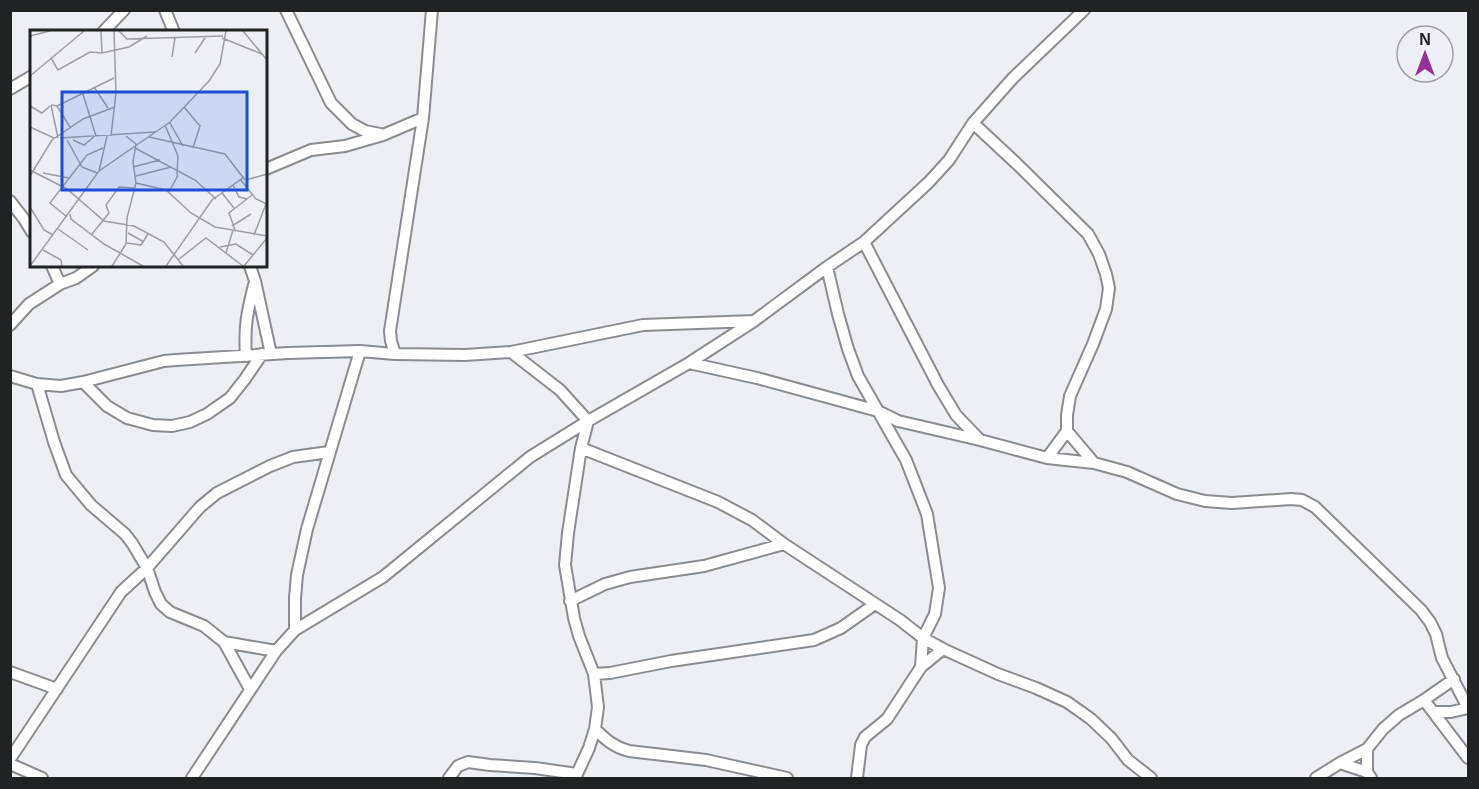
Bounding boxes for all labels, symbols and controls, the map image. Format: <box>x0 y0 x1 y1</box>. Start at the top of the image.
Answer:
north arrow <box>1395 24 1455 84</box>
inset map <box>30 30 267 267</box>
text: N <box>1419 31 1431 48</box>

